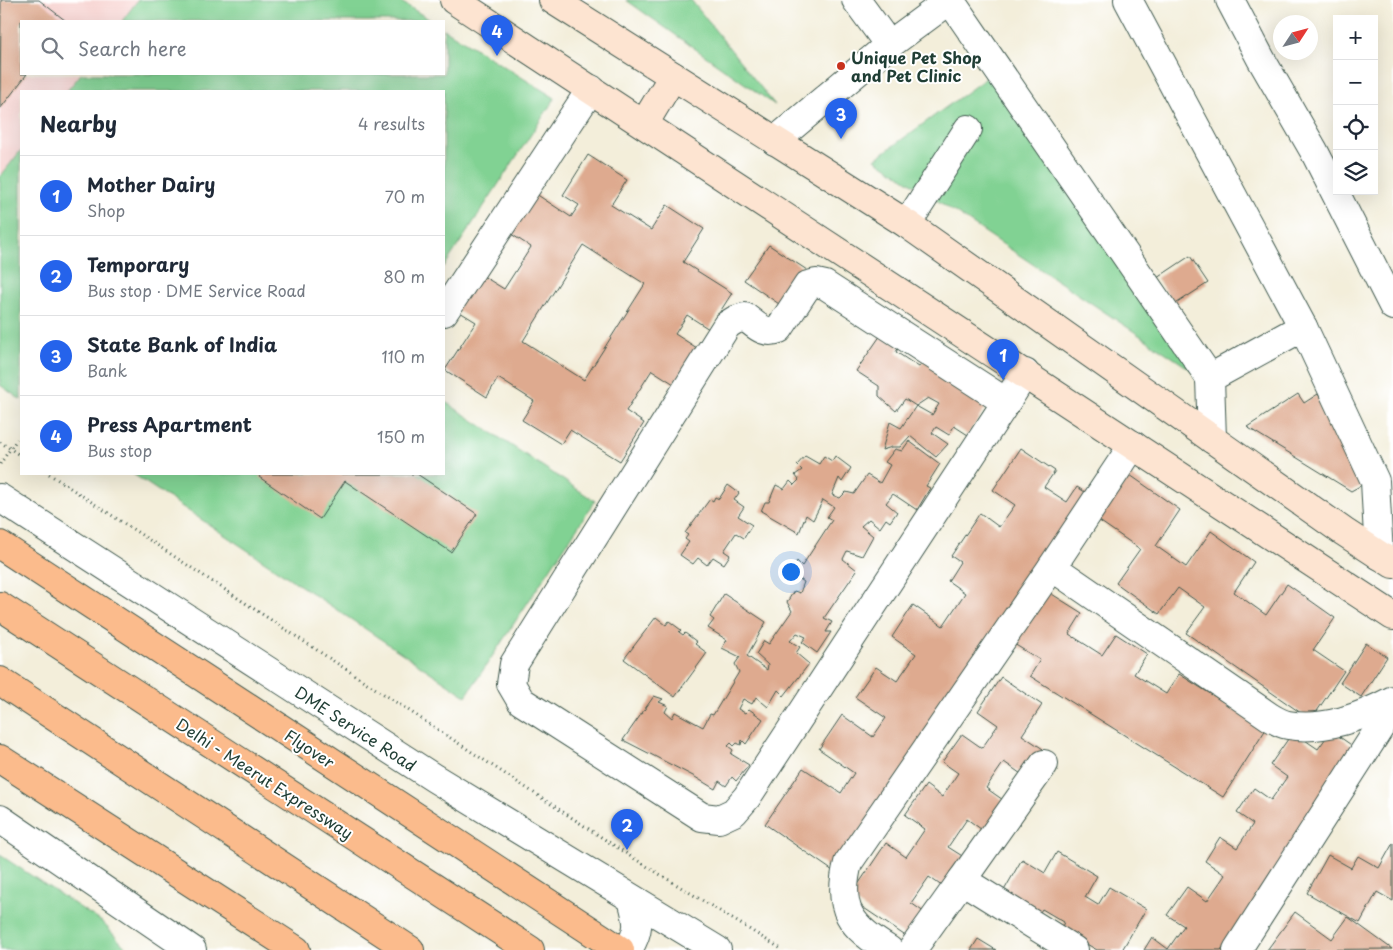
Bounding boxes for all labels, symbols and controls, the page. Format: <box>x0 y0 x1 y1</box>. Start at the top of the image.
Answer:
pin: 4 <box>481 15 513 56</box>
north arrow <box>1273 15 1318 60</box>
map controls <box>1333 15 1378 195</box>
button: + <box>1333 15 1378 60</box>
search box <box>20 20 445 75</box>
icon: search <box>38 34 66 62</box>
text: Search here <box>78 34 187 62</box>
place label: Unique Pet Shop and Pet Clinic <box>851 45 982 87</box>
marker: Unique Pet Shop and Pet Clinic <box>835 60 847 72</box>
button: − <box>1333 60 1378 105</box>
pin: 3 <box>825 98 857 139</box>
button: locate <box>1333 105 1378 150</box>
text: Nearby <box>40 107 117 139</box>
text: 4 results <box>358 111 425 135</box>
button: layers <box>1333 150 1378 195</box>
text: Mother Dairy <box>87 170 215 198</box>
text: 1 <box>52 184 60 208</box>
text: 70 m <box>385 184 425 208</box>
text: Shop <box>87 198 125 222</box>
text: Temporary <box>87 250 189 278</box>
text: 2 <box>50 264 62 288</box>
text: 80 m <box>383 264 425 288</box>
text: Bus stop · DME Service Road <box>87 278 306 302</box>
text: State Bank of India <box>87 330 277 358</box>
pin: 1 <box>987 339 1019 380</box>
text: 3 <box>51 344 61 368</box>
text: 110 m <box>382 344 425 368</box>
text: Bank <box>87 358 127 382</box>
text: Press Apartment <box>87 410 252 438</box>
text: 4 <box>51 424 61 448</box>
text: 150 m <box>377 424 425 448</box>
text: Bus stop <box>87 438 152 462</box>
your location <box>778 559 804 585</box>
street label: DME Service Road <box>290 680 422 776</box>
street label: Delhi - Meerut Expressway <box>172 712 358 844</box>
street label: Flyover <box>280 723 340 773</box>
pin: 2 <box>611 809 643 850</box>

